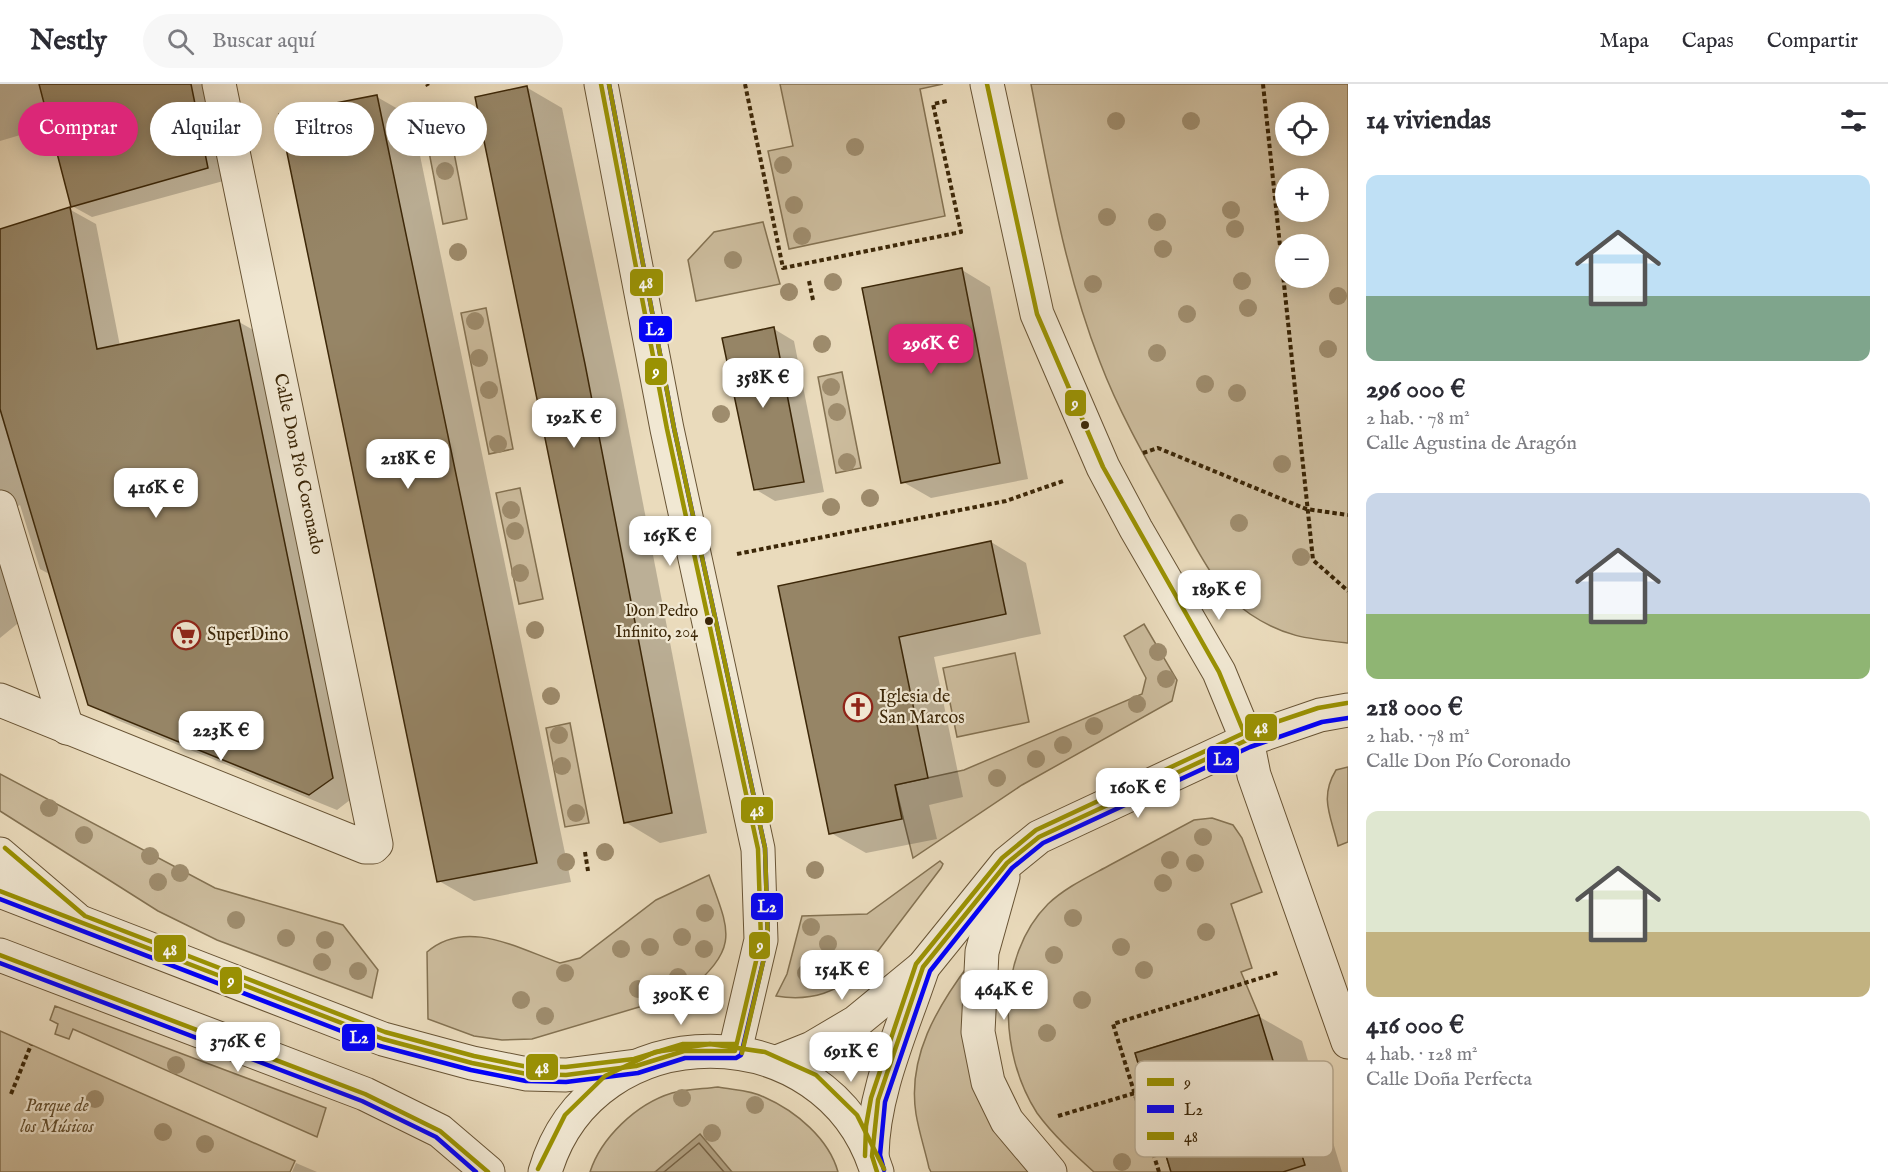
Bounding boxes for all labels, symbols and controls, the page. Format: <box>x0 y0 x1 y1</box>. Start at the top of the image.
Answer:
search box <box>143 14 563 68</box>
text: Nestly <box>30 24 107 59</box>
icon: search <box>164 25 197 58</box>
text: Buscar aquí <box>212 27 315 55</box>
text: Mapa <box>1600 28 1649 55</box>
text: Capas <box>1682 28 1734 55</box>
text: Compartir <box>1767 28 1858 55</box>
chip: Comprar <box>18 102 138 156</box>
chip: Alquilar <box>150 102 262 156</box>
chip: Filtros <box>274 102 374 156</box>
chip: Nuevo <box>386 102 487 156</box>
map controls <box>1275 102 1329 288</box>
button: locate <box>1275 102 1329 156</box>
text: 14 viviendas <box>1366 104 1491 137</box>
icon: filters <box>1837 104 1870 137</box>
button: + <box>1275 168 1329 222</box>
icon: home <box>1564 214 1672 322</box>
button: − <box>1275 234 1329 288</box>
line badge: 48 <box>629 268 664 297</box>
text: 48 <box>639 274 653 294</box>
line badge: L2 <box>638 315 673 343</box>
text: L2 <box>646 321 665 341</box>
pin: 296K € <box>882 324 980 375</box>
text: 296K € <box>902 331 960 356</box>
line badge: 9 <box>644 357 668 386</box>
pin: 358K € <box>714 358 812 409</box>
text: 9 <box>652 363 660 383</box>
text: 358K € <box>736 365 790 390</box>
street label: Calle Don Pío Coronado <box>268 371 328 557</box>
text: 296 000 € <box>1366 373 1465 406</box>
line badge: 9 <box>1064 389 1087 417</box>
text: 9 <box>1071 395 1079 415</box>
pin: 192K € <box>525 398 623 449</box>
text: 192K € <box>546 405 602 430</box>
text: 2 hab. · 78 m² <box>1366 406 1470 431</box>
unlabelled marker <box>1079 419 1091 431</box>
text: Calle Agustina de Aragón <box>1366 431 1577 456</box>
pin: 218K € <box>359 439 457 490</box>
text: 218K € <box>380 446 436 471</box>
pin: 416K € <box>107 468 205 519</box>
text: 416K € <box>128 475 184 500</box>
pin: 165K € <box>621 516 719 567</box>
text: 165K € <box>643 523 697 548</box>
icon: home <box>1564 532 1672 640</box>
pin: 189K € <box>1170 570 1268 621</box>
text: 189K € <box>1192 577 1246 602</box>
place label: Don Pedro Infinito, 204 <box>615 602 698 643</box>
marker: Don Pedro Infinito, 204 <box>703 615 715 627</box>
supermarket icon: SuperDino <box>170 619 202 651</box>
place label: SuperDino <box>207 624 289 647</box>
place label: Iglesia de San Marcos <box>879 686 965 730</box>
church icon: Iglesia de San Marcos <box>842 691 874 723</box>
text: 218 000 € <box>1366 691 1463 724</box>
pin: 223K € <box>172 711 270 762</box>
line badge: 48 <box>1244 713 1278 742</box>
text: 223K € <box>193 718 249 743</box>
text: 48 <box>1254 719 1268 739</box>
text: 2 hab. · 78 m² <box>1366 724 1470 749</box>
line badge: L2 <box>1206 745 1240 774</box>
text: Calle Don Pío Coronado <box>1366 749 1571 774</box>
text: L2 <box>1214 751 1233 771</box>
pin: 160K € <box>1089 768 1187 819</box>
text: 160K € <box>1110 775 1166 800</box>
line badge: 48 <box>740 796 774 824</box>
text: 48 <box>750 802 764 822</box>
icon: home <box>1564 850 1672 958</box>
line badge: L2 <box>750 892 784 921</box>
text: L2 <box>758 898 777 918</box>
line badge: 9 <box>748 931 771 960</box>
line badge: 48 <box>153 934 187 963</box>
text: 9 <box>756 937 764 957</box>
text: 48 <box>163 941 177 961</box>
pin: 154K € <box>793 950 891 1001</box>
text: 154K € <box>815 957 869 982</box>
line badge: 9 <box>219 966 243 995</box>
pin: 464K € <box>955 970 1053 1021</box>
text: 9 <box>227 972 235 992</box>
pin: 390K € <box>632 975 730 1026</box>
text: 464K € <box>975 977 1033 1002</box>
text: 390K € <box>653 982 709 1007</box>
text: 416 000 € <box>1366 1009 1464 1042</box>
pin: 376K € <box>189 1022 287 1073</box>
line badge: L2 <box>341 1023 376 1052</box>
text: 376K € <box>210 1029 266 1054</box>
text: L2 <box>350 1029 369 1049</box>
pin: 691K € <box>802 1032 900 1083</box>
text: 691K € <box>823 1039 879 1064</box>
text: 4 hab. · 128 m² <box>1366 1042 1478 1067</box>
line badge: 48 <box>525 1053 559 1081</box>
text: 48 <box>535 1059 549 1079</box>
legend <box>1135 1061 1333 1157</box>
text: Calle Doña Perfecta <box>1366 1067 1532 1092</box>
text: 9 <box>1183 1074 1191 1094</box>
park label: Parque de los Músicos <box>20 1095 95 1139</box>
text: L2 <box>1184 1101 1203 1121</box>
text: 48 <box>1184 1128 1198 1148</box>

